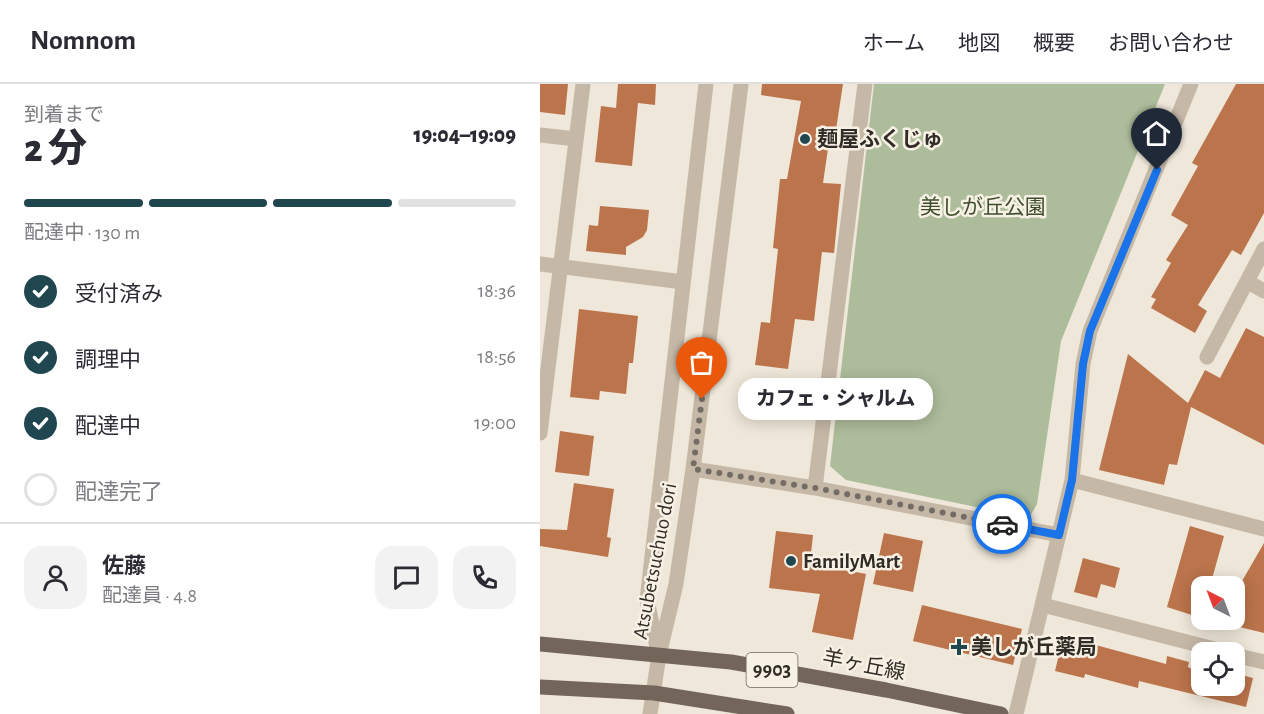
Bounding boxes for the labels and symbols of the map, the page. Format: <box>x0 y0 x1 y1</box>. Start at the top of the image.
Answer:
pin <box>1131 108 1182 170</box>
place label: 麺屋ふくじゅ <box>817 128 943 150</box>
marker: 麺屋ふくじゅ <box>798 132 812 146</box>
park label: 美しが丘公園 <box>920 196 1046 218</box>
pin <box>676 337 727 399</box>
callout: カフェ・シャルム <box>738 378 933 420</box>
street label: Atsubetsuchuo dori <box>630 481 680 641</box>
courier <box>972 494 1032 554</box>
place label: FamilyMart <box>803 551 900 572</box>
marker: FamilyMart <box>784 554 798 568</box>
north arrow <box>1191 576 1245 630</box>
place label: 美しが丘薬局 <box>971 635 1097 658</box>
marker: 美しが丘薬局 <box>952 640 966 654</box>
street label: 羊ヶ丘線 <box>821 646 907 683</box>
road number: 9903 <box>746 653 798 687</box>

